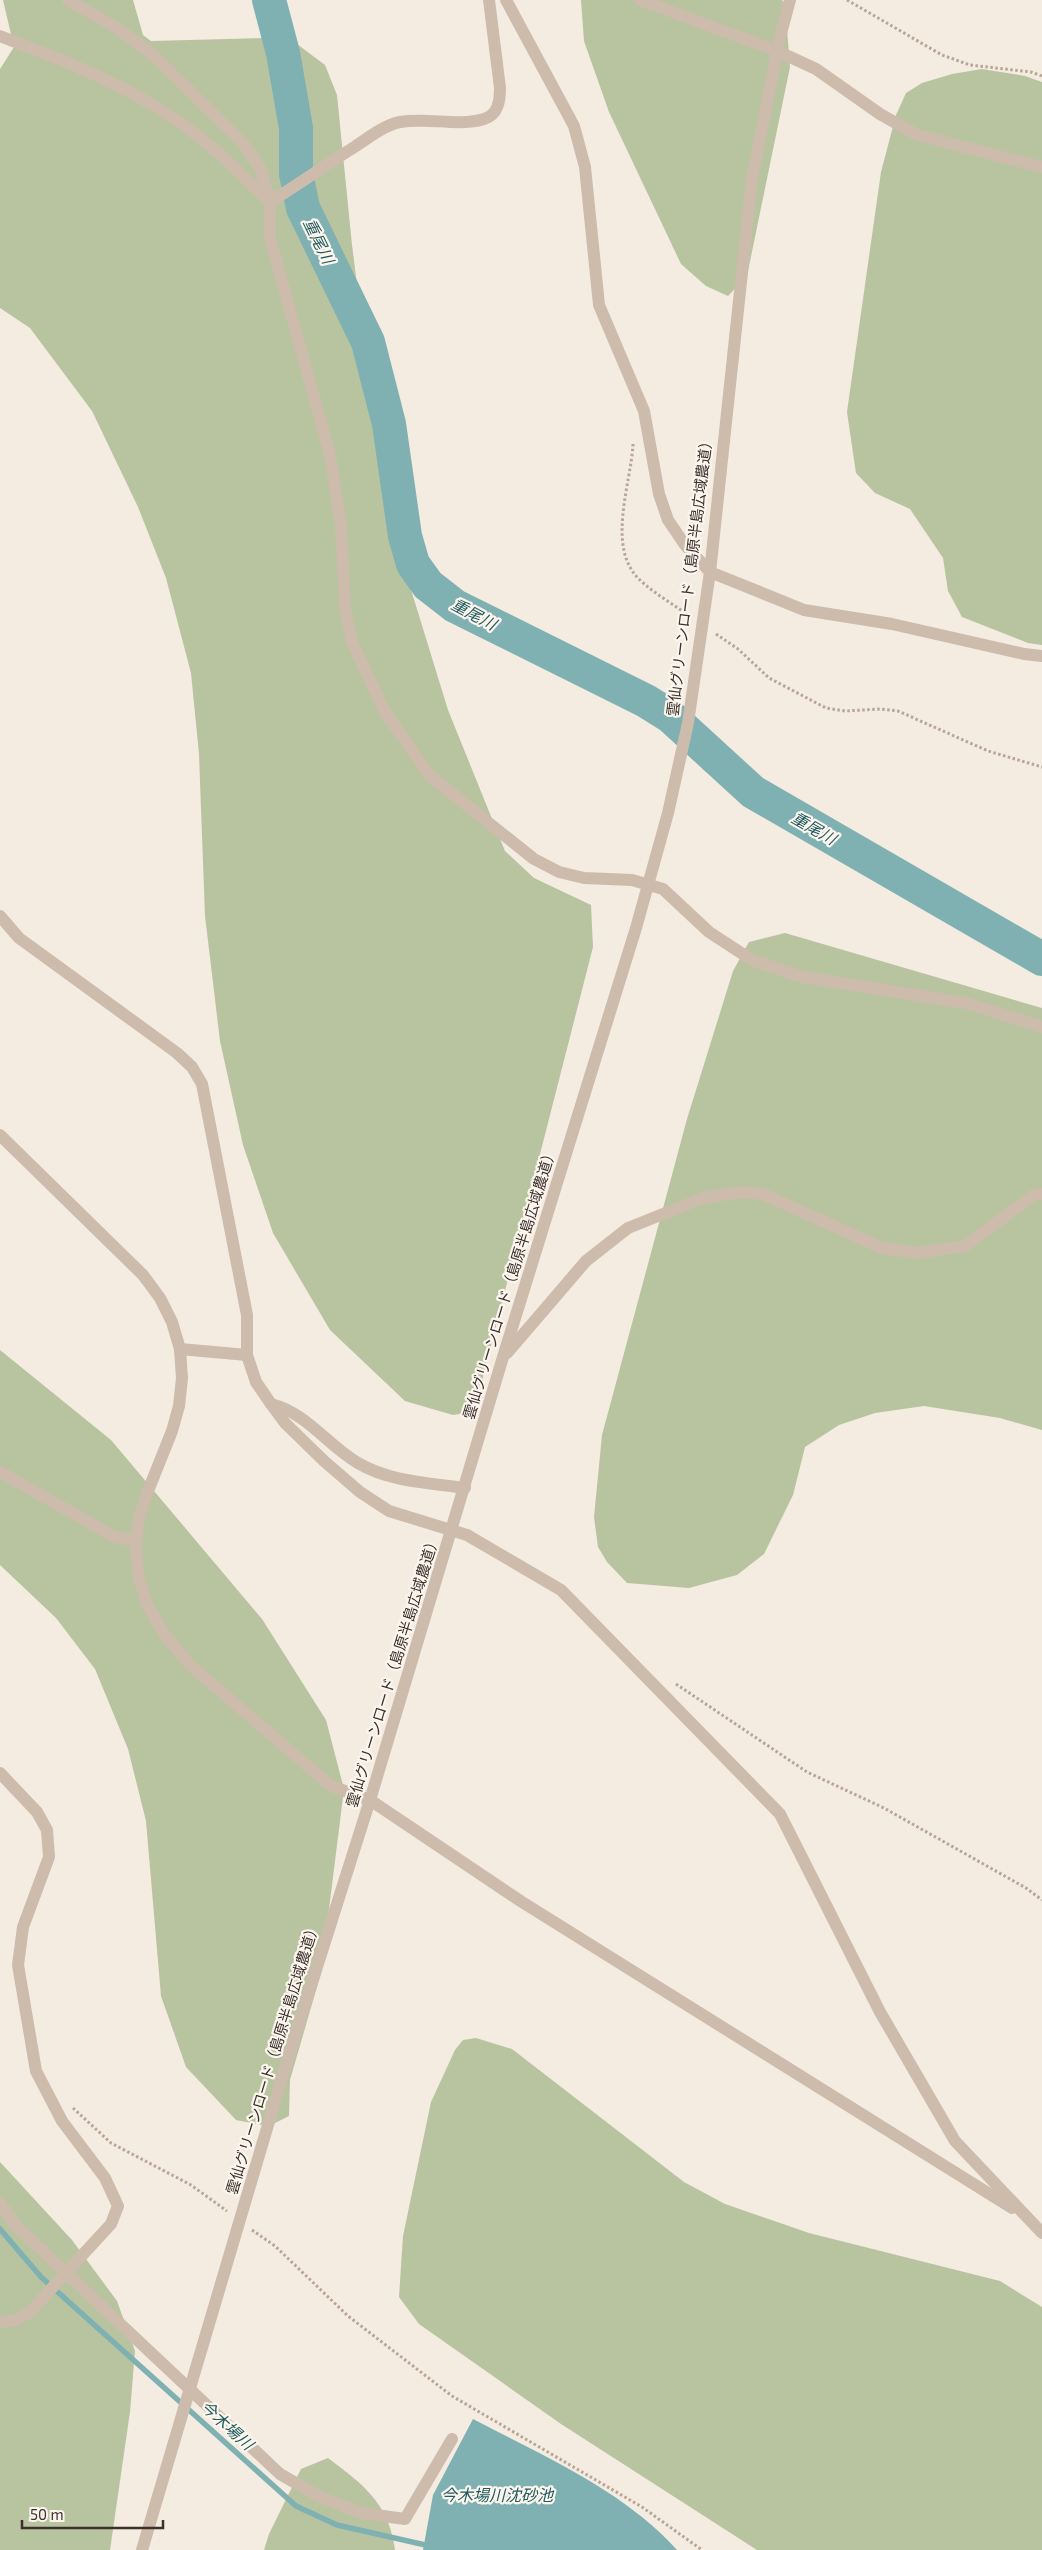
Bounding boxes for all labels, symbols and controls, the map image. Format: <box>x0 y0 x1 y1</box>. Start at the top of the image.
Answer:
water label: 重尾川 <box>300 215 339 268</box>
street label: 雲仙グリーンロード（島原半島広域農道） <box>663 433 715 717</box>
water label: 重尾川 <box>449 594 502 634</box>
water label: 重尾川 <box>789 807 842 849</box>
street label: 雲仙グリーンロード（島原半島広域農道） <box>459 1144 559 1421</box>
street label: 雲仙グリーンロード（島原半島広域農道） <box>342 1532 442 1809</box>
street label: 雲仙グリーンロード（島原半島広域農道） <box>222 1919 322 2196</box>
water label: 今木場川 <box>197 2396 259 2454</box>
water label: 今木場川沈砂池 <box>441 2485 555 2504</box>
scale bar <box>22 2498 164 2530</box>
text: 50 m <box>30 2505 64 2523</box>

